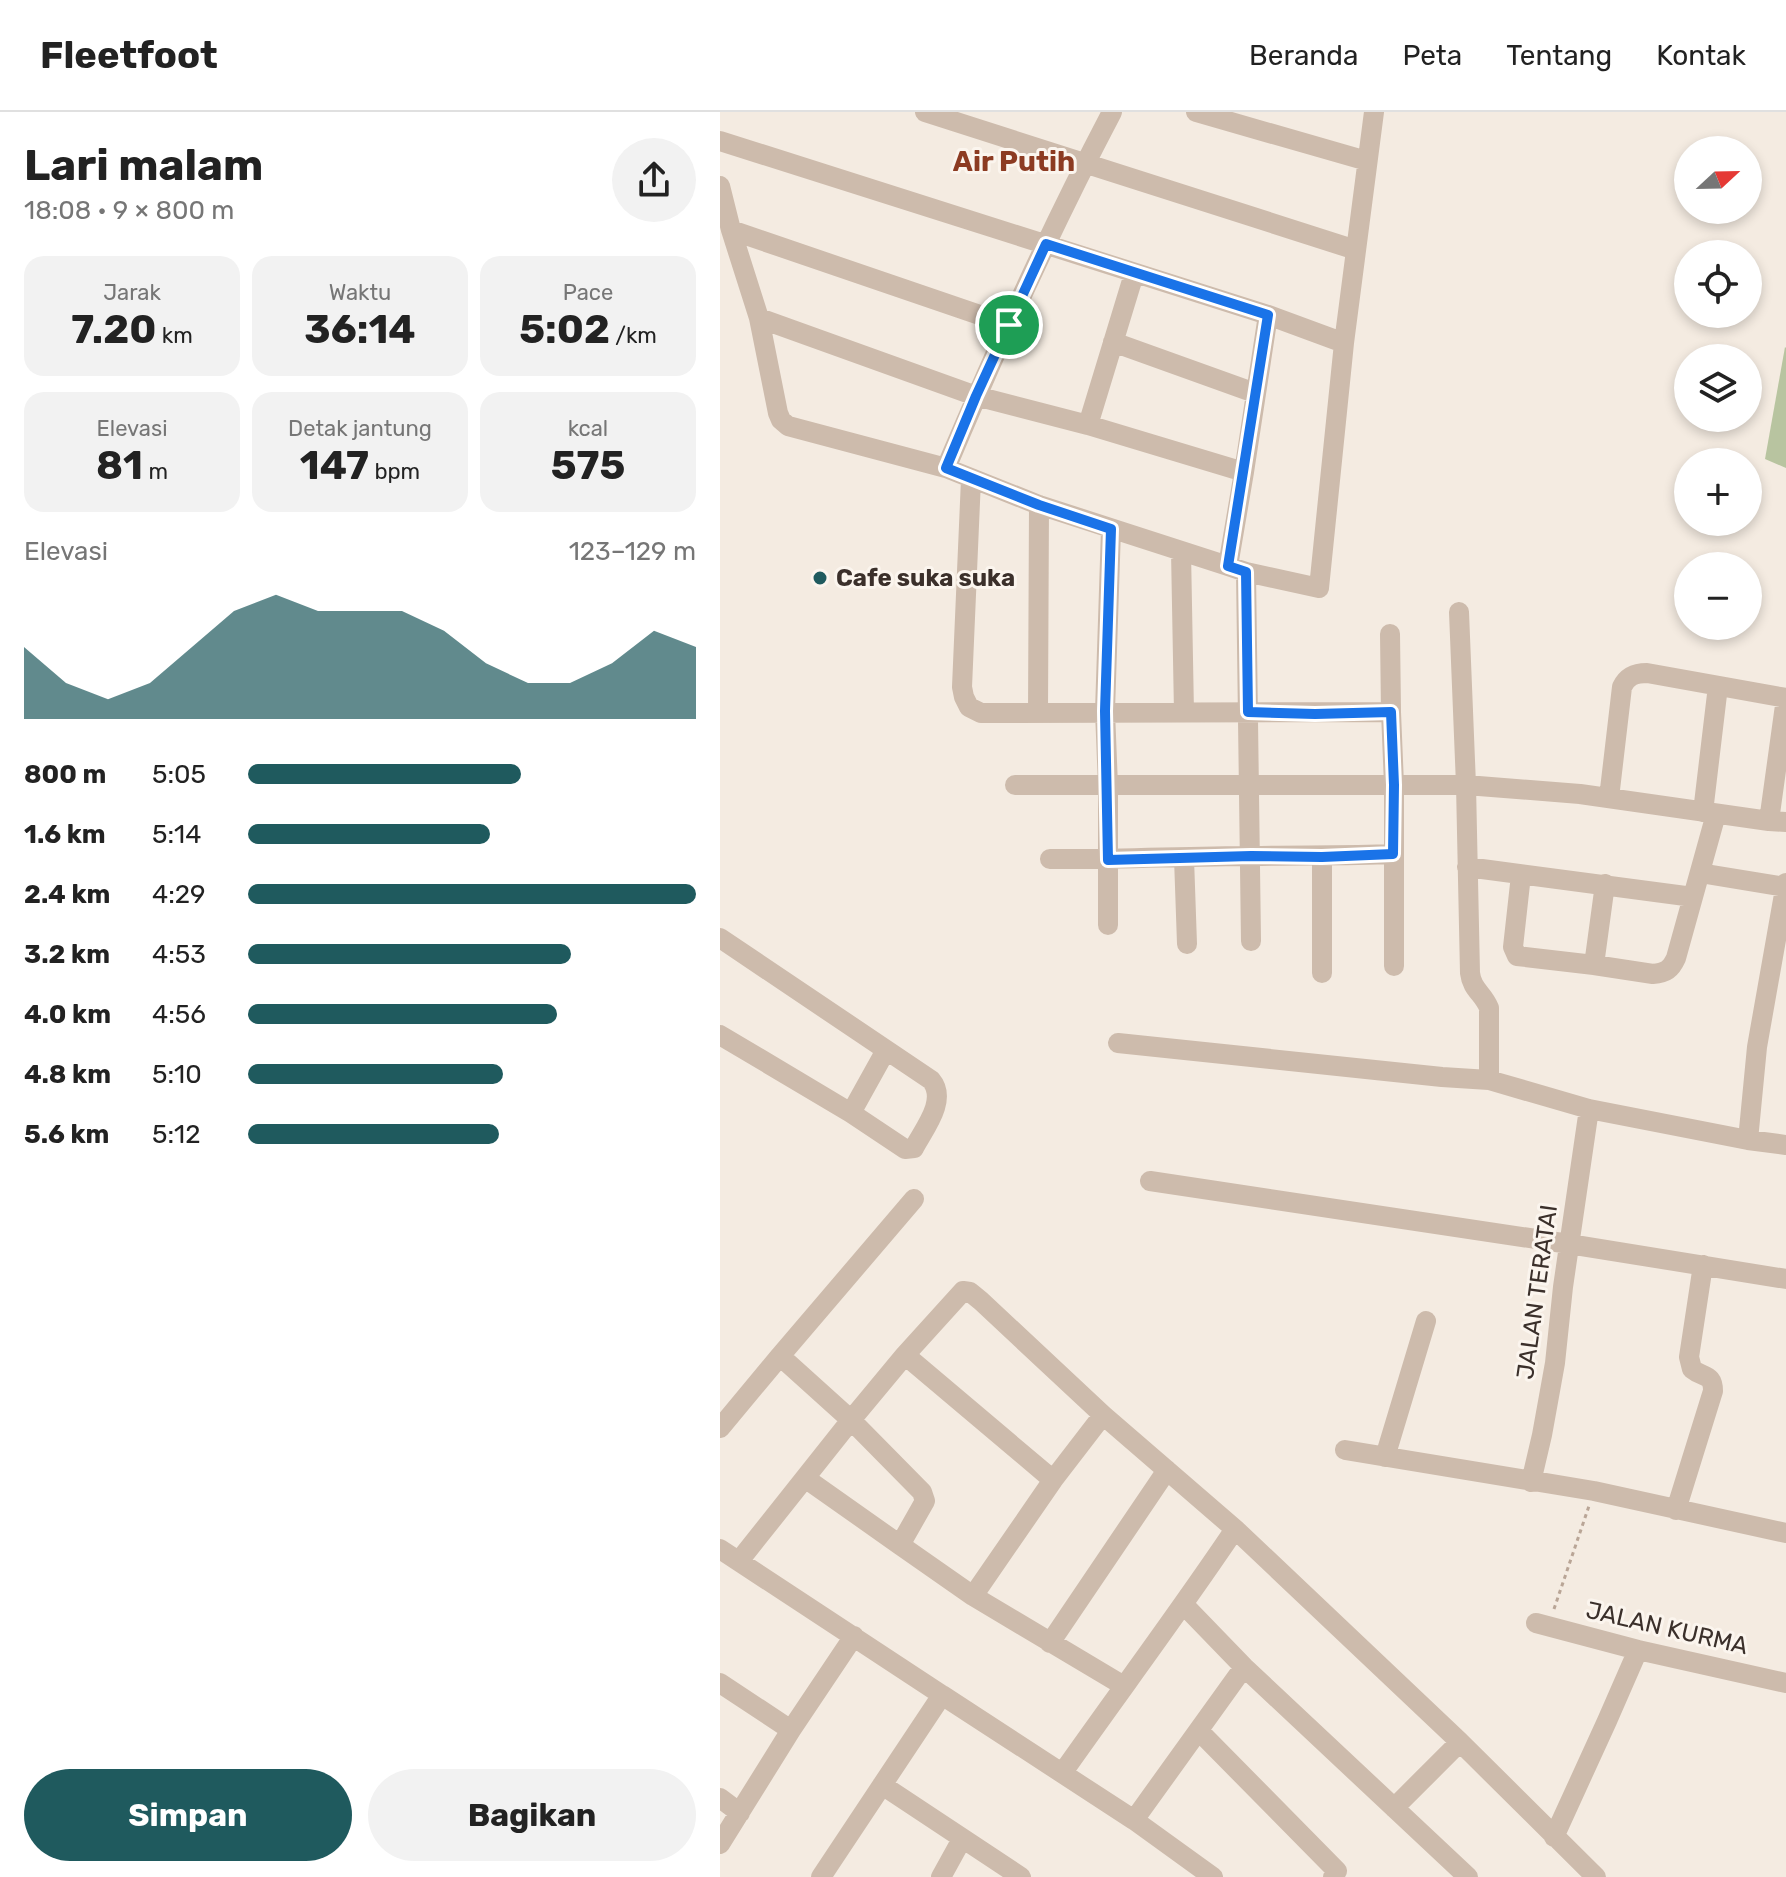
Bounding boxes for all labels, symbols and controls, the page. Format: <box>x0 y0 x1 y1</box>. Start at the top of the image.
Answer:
text: Fleetfoot <box>40 32 218 78</box>
text: Beranda <box>1249 39 1358 72</box>
text: Peta <box>1402 39 1462 72</box>
text: Tentang <box>1506 39 1612 72</box>
text: Kontak <box>1656 39 1746 72</box>
north arrow <box>1674 136 1762 224</box>
map controls <box>1674 136 1762 640</box>
button: share <box>612 138 696 222</box>
text: Lari malam <box>24 139 263 191</box>
district label: Air Putih <box>953 145 1075 178</box>
text: 18:08 · 9 × 800 m <box>24 195 234 226</box>
button: locate <box>1674 240 1762 328</box>
text: Jarak <box>103 279 161 306</box>
text: Waktu <box>329 279 391 306</box>
text: Pace <box>563 279 613 306</box>
pin <box>975 291 1043 359</box>
icon: arrive <box>987 303 1031 347</box>
text: 7.20 <box>71 306 156 353</box>
text: 36:14 <box>304 306 416 353</box>
text: 5:02 <box>519 306 610 353</box>
text: km <box>156 322 193 349</box>
text: /km <box>610 322 657 349</box>
button: layers <box>1674 344 1762 432</box>
text: Elevasi <box>96 415 168 442</box>
text: Detak jantung <box>288 415 432 442</box>
text: kcal <box>568 415 608 442</box>
text: 81 <box>96 442 143 489</box>
text: 147 <box>300 442 369 489</box>
text: 575 <box>551 442 625 489</box>
button: + <box>1674 448 1762 536</box>
text: m <box>143 458 168 485</box>
text: bpm <box>369 458 420 485</box>
text: Elevasi <box>24 536 108 567</box>
text: 123–129 m <box>569 536 696 567</box>
button: − <box>1674 552 1762 640</box>
place label: Cafe suka suka <box>836 564 1015 592</box>
marker: Cafe suka suka <box>811 569 829 587</box>
text: 800 m <box>24 759 106 790</box>
text: 5:05 <box>152 759 206 790</box>
text: 1.6 km <box>24 819 106 850</box>
text: 5:14 <box>152 819 201 850</box>
text: 2.4 km <box>24 879 110 910</box>
text: 4:29 <box>152 879 205 910</box>
text: 3.2 km <box>24 939 110 970</box>
text: 4:53 <box>152 939 206 970</box>
text: 4.0 km <box>24 999 111 1030</box>
text: 4:56 <box>152 999 206 1030</box>
text: 4.8 km <box>24 1059 111 1090</box>
text: 5:10 <box>152 1059 202 1090</box>
text: 5.6 km <box>24 1119 109 1150</box>
text: 5:12 <box>152 1119 201 1150</box>
street label: JALAN TERATAI <box>1511 1203 1563 1381</box>
street label: JALAN KURMA <box>1583 1596 1751 1660</box>
button: Simpan <box>24 1769 352 1861</box>
button: Bagikan <box>368 1769 696 1861</box>

